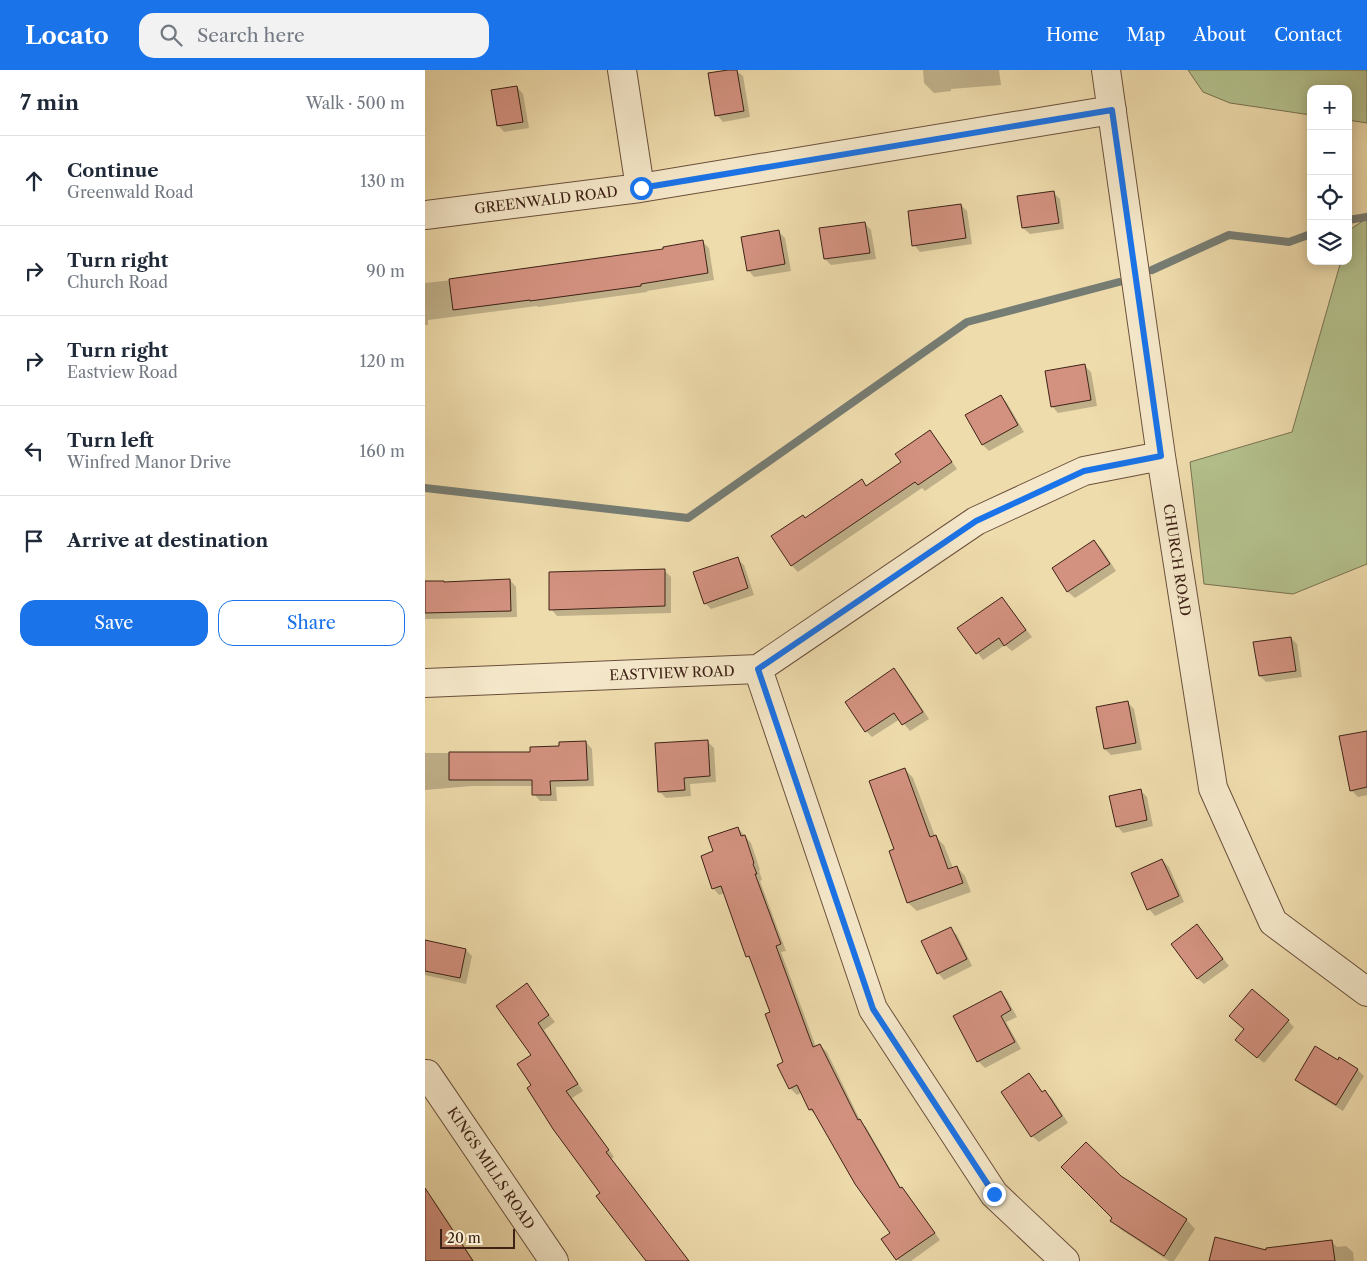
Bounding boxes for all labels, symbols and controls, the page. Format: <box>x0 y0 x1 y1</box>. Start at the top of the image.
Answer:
search box <box>139 13 489 58</box>
text: Locato <box>25 21 109 50</box>
icon: search <box>157 21 185 49</box>
text: Search here <box>197 24 305 47</box>
text: Home <box>1046 24 1099 46</box>
text: Map <box>1127 24 1165 46</box>
text: About <box>1193 24 1246 46</box>
text: Contact <box>1274 24 1342 46</box>
map controls <box>1307 85 1352 265</box>
button: + <box>1307 85 1352 130</box>
text: 7 min <box>20 90 79 115</box>
text: Walk · 500 m <box>306 93 405 113</box>
button: − <box>1307 130 1352 175</box>
text: Continue <box>67 159 159 182</box>
icon: ahead <box>20 167 48 195</box>
text: 130 m <box>360 171 405 191</box>
button: locate <box>1307 175 1352 220</box>
route start <box>630 177 653 200</box>
text: Greenwald Road <box>67 182 194 202</box>
street label: GREENWALD ROAD <box>473 182 619 218</box>
button: layers <box>1307 220 1352 265</box>
text: Turn right <box>67 249 168 272</box>
icon: right <box>20 257 48 285</box>
text: 90 m <box>366 261 405 281</box>
text: Church Road <box>67 272 168 292</box>
text: Turn right <box>67 339 168 362</box>
icon: right <box>20 347 48 375</box>
text: 120 m <box>360 351 405 371</box>
text: Eastview Road <box>67 362 178 382</box>
text: Turn left <box>67 429 154 452</box>
icon: left <box>20 437 48 465</box>
text: 160 m <box>360 441 405 461</box>
text: Winfred Manor Drive <box>67 452 231 472</box>
street label: CHURCH ROAD <box>1159 503 1195 617</box>
icon: arrive <box>20 527 48 555</box>
text: Arrive at destination <box>67 529 268 552</box>
button: Save <box>20 600 208 646</box>
button: Share <box>218 600 405 646</box>
street label: EASTVIEW ROAD <box>609 662 735 684</box>
street label: KINGS MILLS ROAD <box>443 1103 539 1233</box>
route end <box>983 1183 1006 1206</box>
scale bar <box>440 1226 515 1249</box>
text: 20 m <box>447 1229 481 1247</box>

